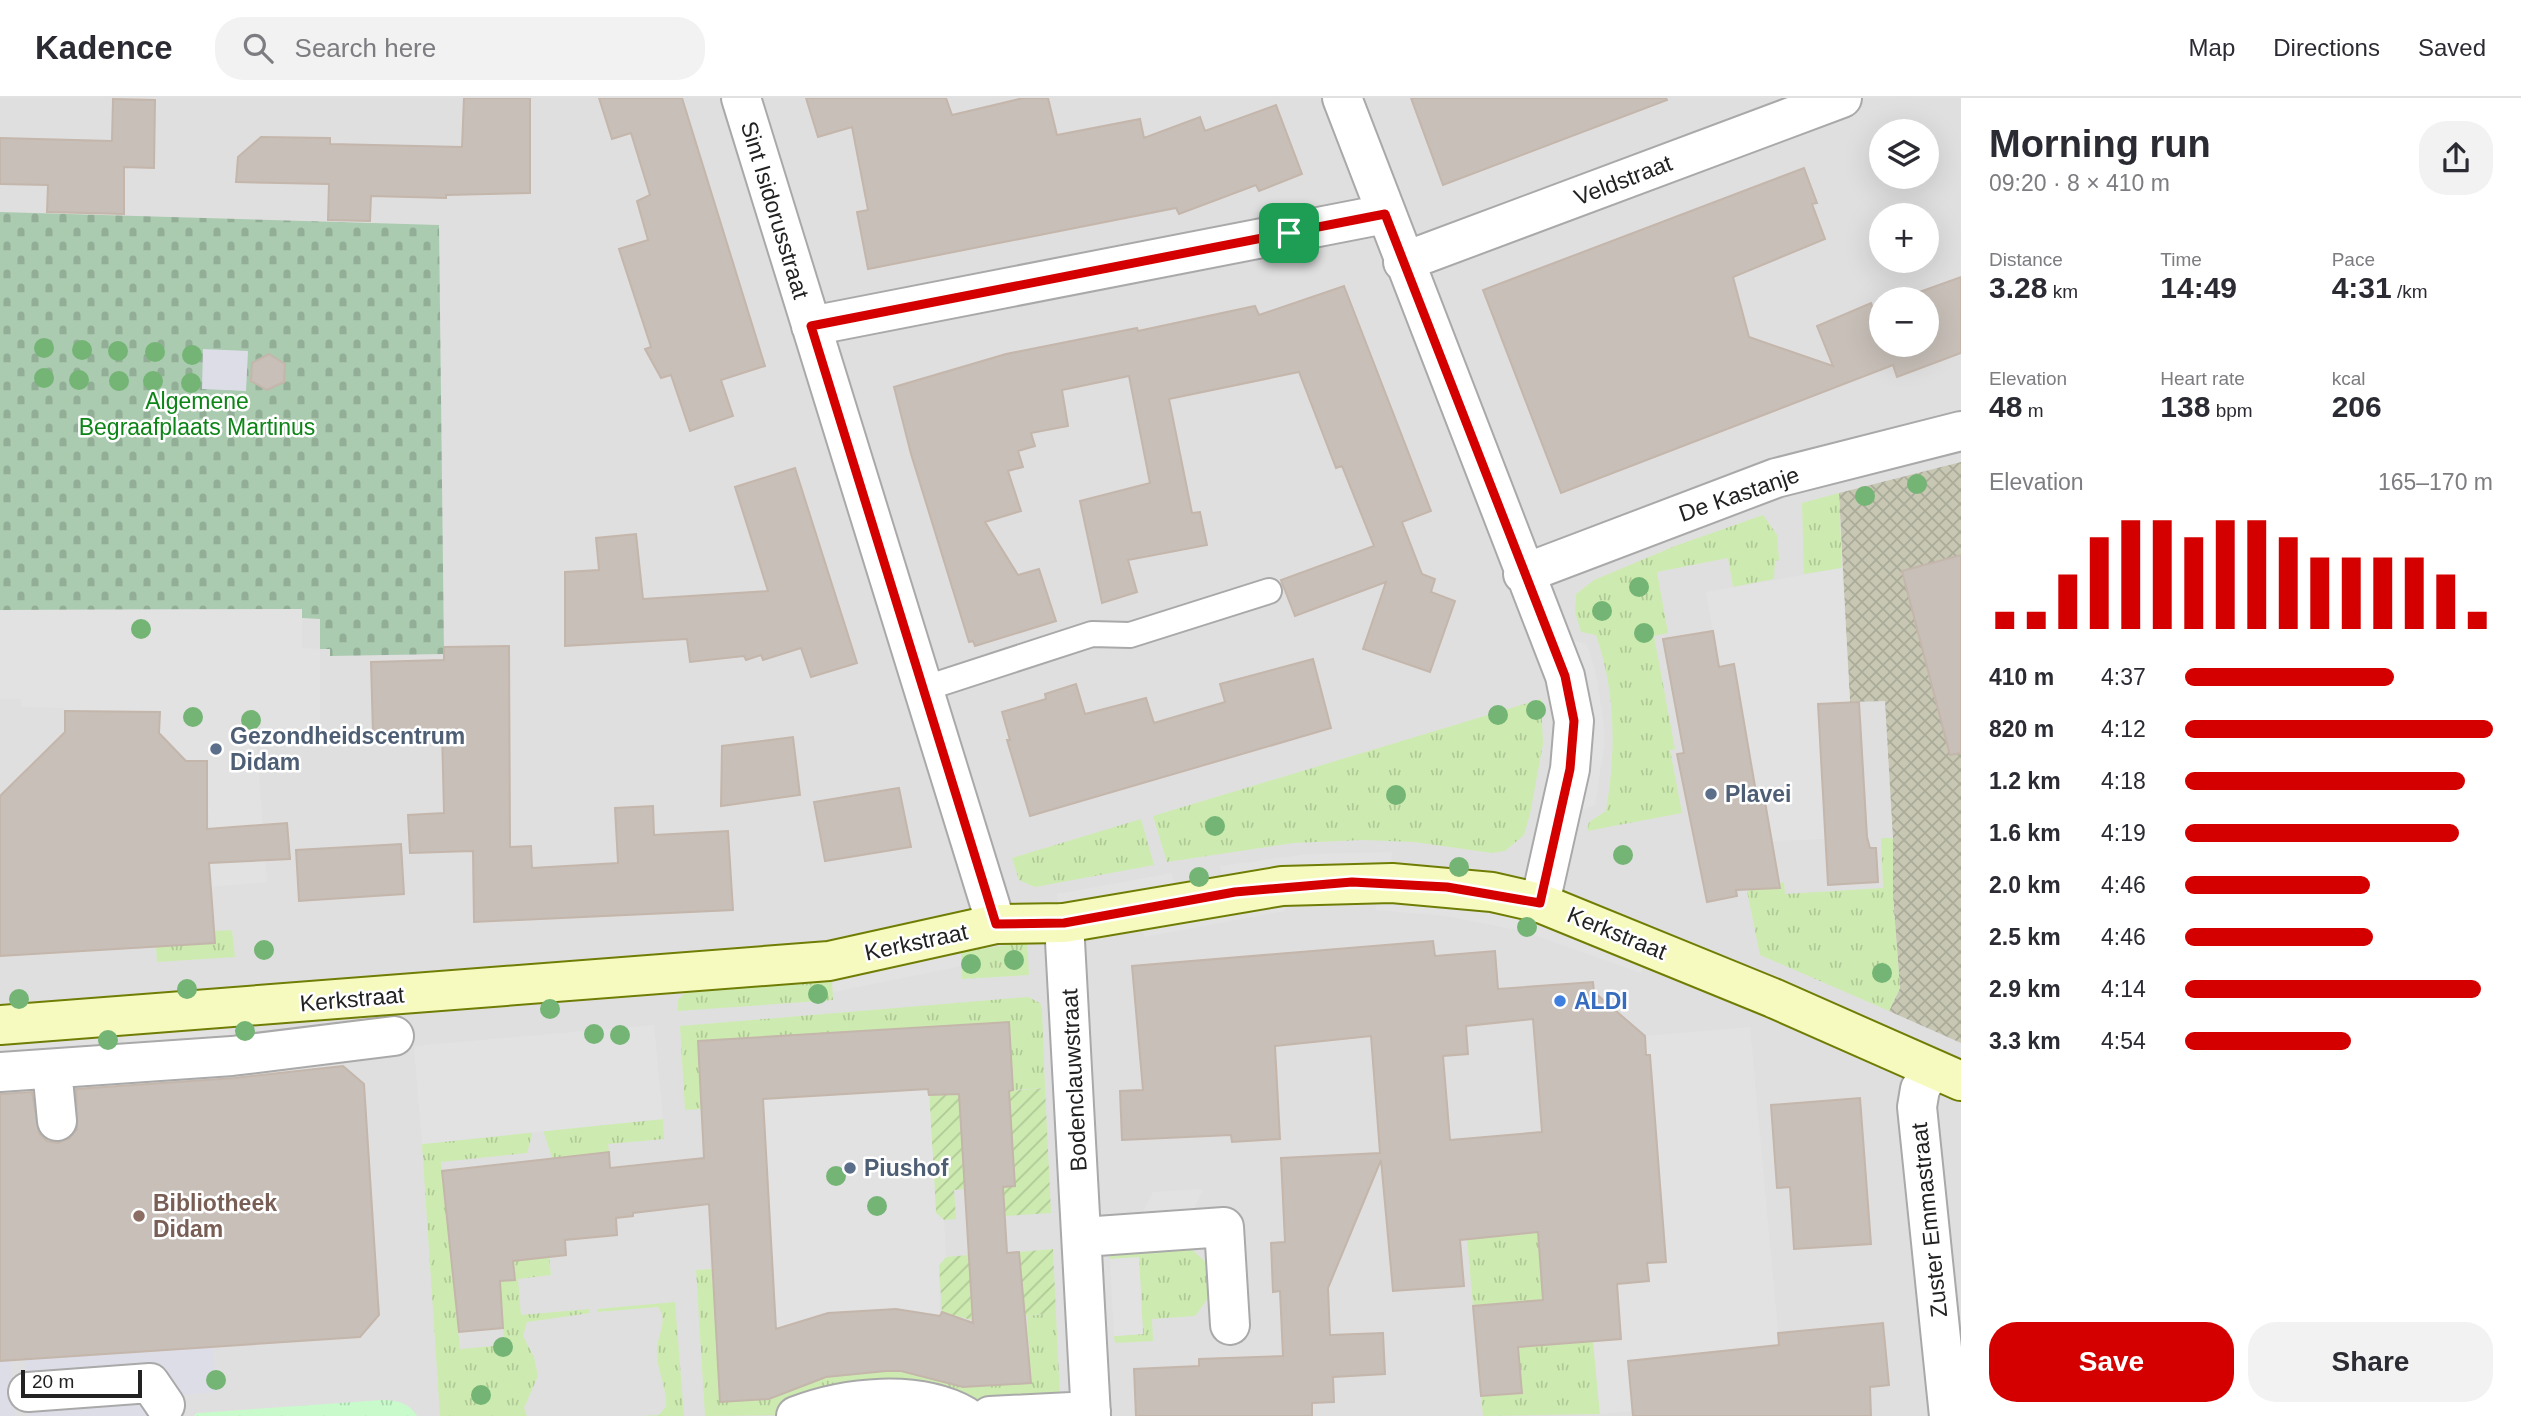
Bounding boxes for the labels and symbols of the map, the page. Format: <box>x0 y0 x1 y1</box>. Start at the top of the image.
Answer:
street label: Sint Isidorusstraat <box>736 118 815 302</box>
street label: Veldstraat <box>1571 149 1676 210</box>
pin <box>1259 203 1319 263</box>
park label: Algemene Begraafplaats Martinus <box>79 388 315 440</box>
street label: De Kastanje <box>1676 461 1802 527</box>
place label: Gezondheidscentrum Didam <box>230 723 465 775</box>
marker: Gezondheidscentrum Didam <box>208 741 224 757</box>
place label: Plavei <box>1725 781 1792 807</box>
marker: Plavei <box>1703 786 1719 802</box>
street label: Kerkstraat <box>1564 901 1671 965</box>
street label: Kerkstraat <box>862 918 971 966</box>
street label: Kerkstraat <box>299 981 406 1017</box>
street label: Bodenclauwstraat <box>1056 987 1092 1172</box>
place label: ALDI <box>1574 988 1628 1014</box>
marker: ALDI <box>1552 993 1568 1009</box>
street label: Zuster Emmastraat <box>1906 1121 1952 1319</box>
place label: Piushof <box>864 1155 949 1181</box>
marker: Piushof <box>842 1160 858 1176</box>
place label: Bibliotheek Didam <box>153 1190 277 1242</box>
marker: Bibliotheek Didam <box>131 1208 147 1224</box>
scale bar <box>21 1367 142 1399</box>

